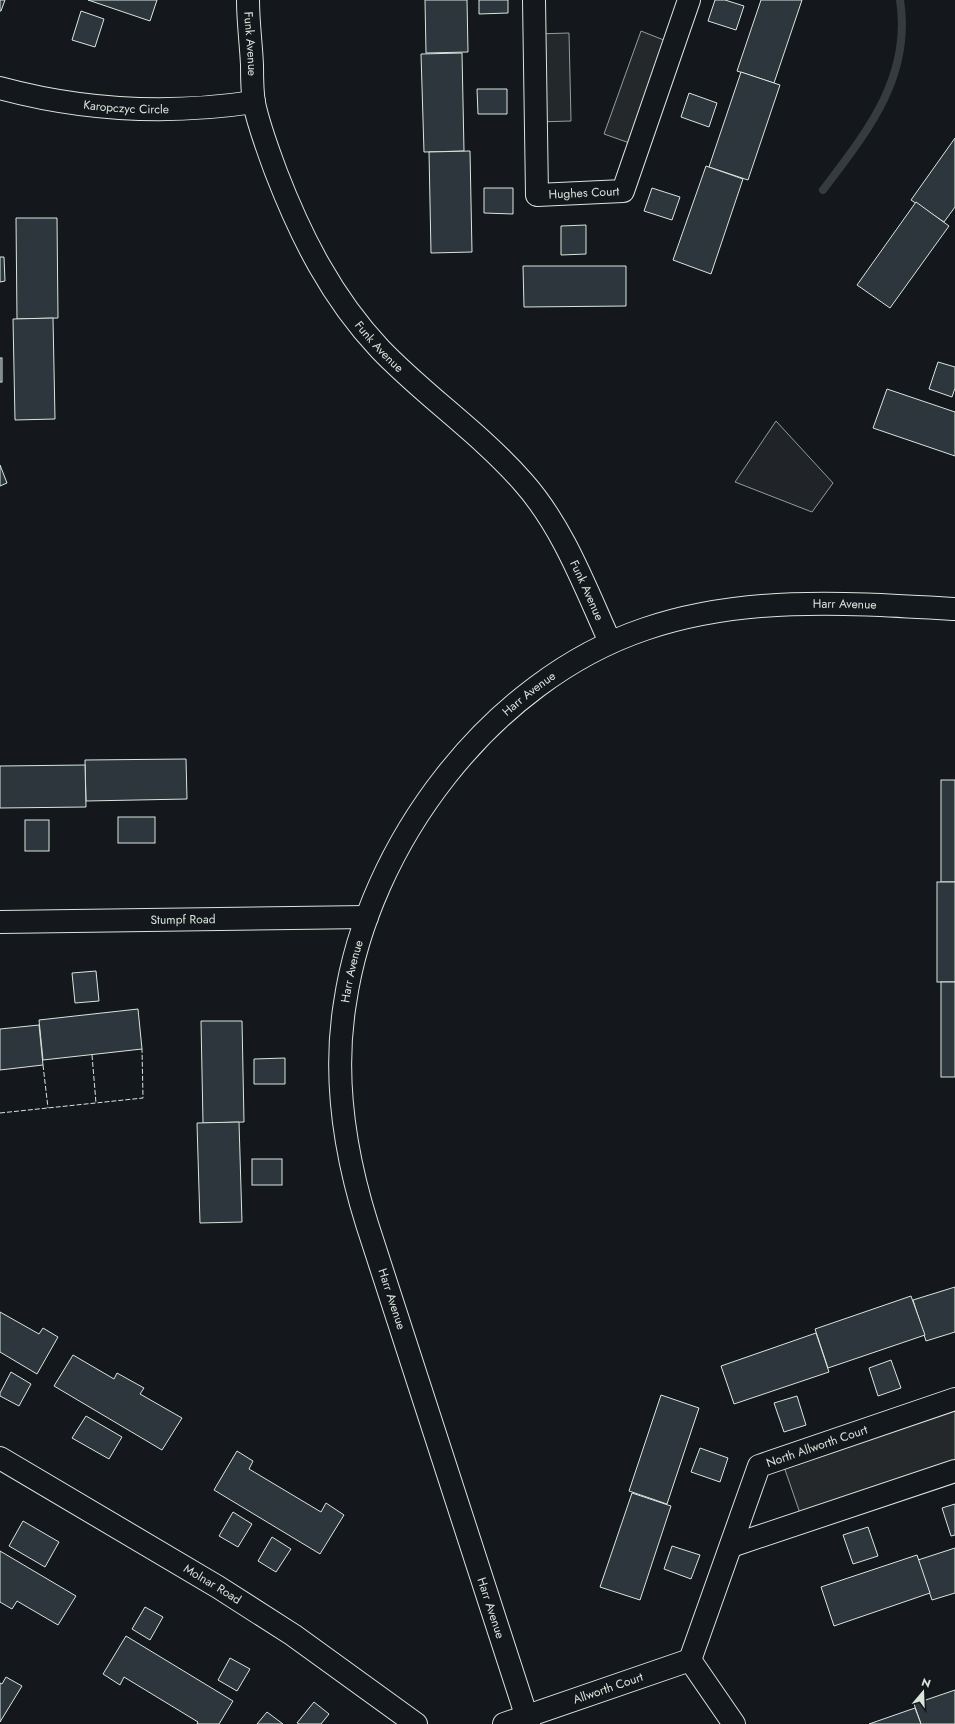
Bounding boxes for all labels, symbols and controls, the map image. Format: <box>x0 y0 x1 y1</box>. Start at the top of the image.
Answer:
street label: Funk Avenue <box>239 11 261 76</box>
street label: Karopczyc Circle <box>82 96 169 118</box>
street label: Hughes Court <box>548 182 620 203</box>
street label: Funk Avenue <box>350 317 408 377</box>
street label: Funk Avenue <box>565 557 608 624</box>
street label: Harr Avenue <box>813 595 877 614</box>
street label: Harr Avenue <box>498 667 559 720</box>
street label: Stumpf Road <box>150 910 216 929</box>
street label: Harr Avenue <box>336 938 368 1004</box>
street label: Harr Avenue <box>374 1266 410 1332</box>
street label: North Allworth Court <box>764 1421 870 1472</box>
street label: Molnar Road <box>180 1560 245 1609</box>
street label: Harr Avenue <box>473 1575 509 1641</box>
street label: Allworth Court <box>571 1668 646 1709</box>
north arrow <box>903 1672 943 1712</box>
text: N <box>920 1674 933 1692</box>

